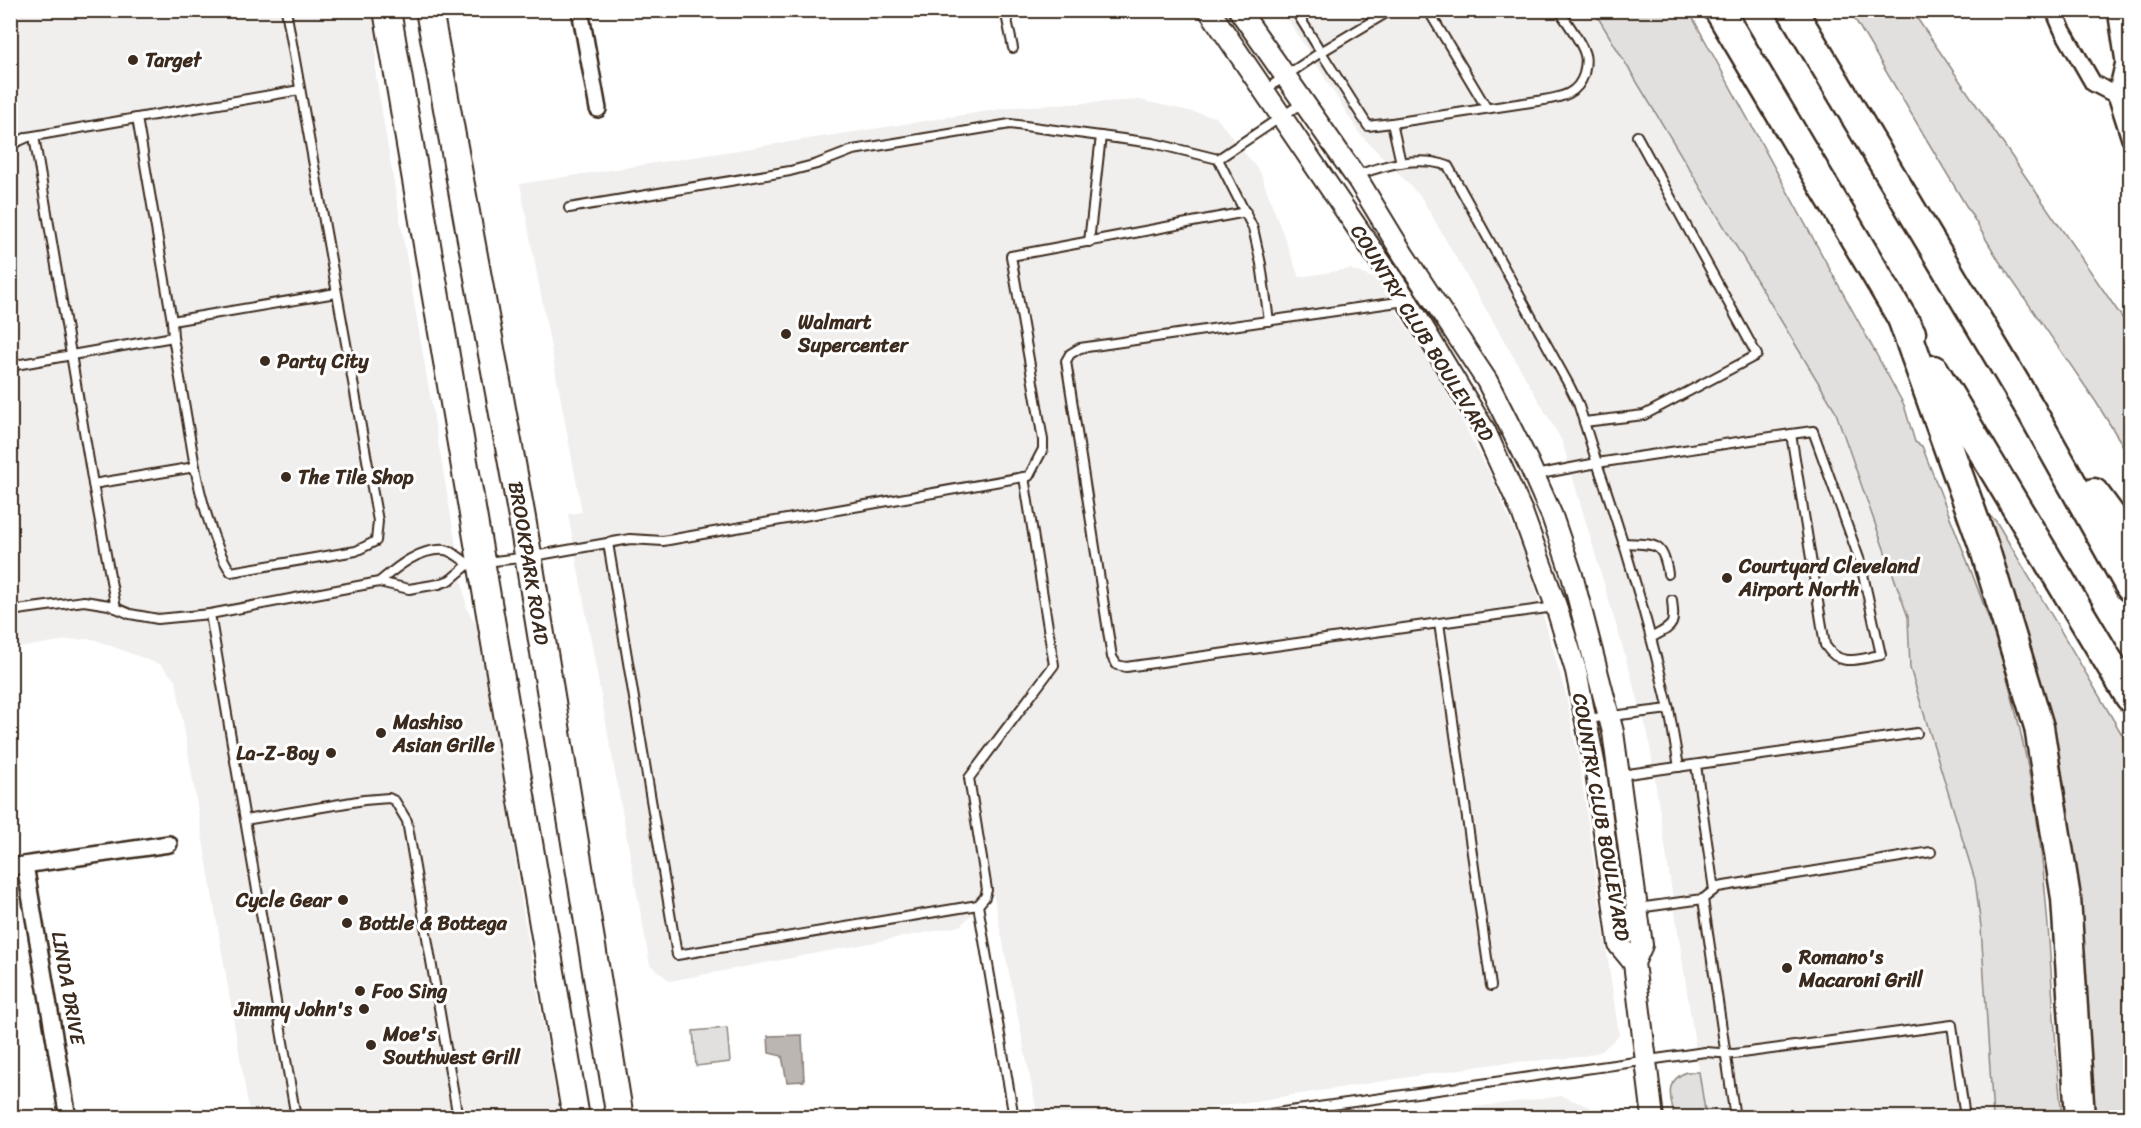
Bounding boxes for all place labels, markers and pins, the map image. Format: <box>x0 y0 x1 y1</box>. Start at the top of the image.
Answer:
place label: Target <box>145 43 203 78</box>
marker: Target <box>126 53 140 67</box>
place label: Walmart Supercenter <box>797 305 910 363</box>
marker: Walmart Supercenter <box>779 327 793 341</box>
place label: Party City <box>277 344 369 379</box>
marker: Party City <box>258 354 272 368</box>
place label: The Tile Shop <box>298 460 414 495</box>
marker: The Tile Shop <box>279 470 293 484</box>
place label: Courtyard Cleveland Airport North <box>1738 549 1921 607</box>
marker: Courtyard Cleveland Airport North <box>1720 571 1734 585</box>
place label: Mashiso Asian Grille <box>392 705 495 763</box>
marker: Mashiso Asian Grille <box>374 726 388 740</box>
place label: La-Z-Boy <box>236 736 320 771</box>
marker: La-Z-Boy <box>324 746 338 760</box>
place label: Cycle Gear <box>235 883 333 918</box>
marker: Cycle Gear <box>336 893 350 907</box>
place label: Bottle & Bottega <box>359 906 508 941</box>
marker: Bottle & Bottega <box>340 916 354 930</box>
place label: Romano's Macaroni Grill <box>1798 940 1924 998</box>
marker: Romano's Macaroni Grill <box>1780 961 1794 975</box>
place label: Foo Sing <box>371 974 447 1009</box>
marker: Foo Sing <box>353 984 367 998</box>
place label: Jimmy John's <box>233 992 353 1027</box>
marker: Jimmy John's <box>357 1002 371 1016</box>
place label: Moe's Southwest Grill <box>382 1017 521 1075</box>
marker: Moe's Southwest Grill <box>364 1038 378 1052</box>

